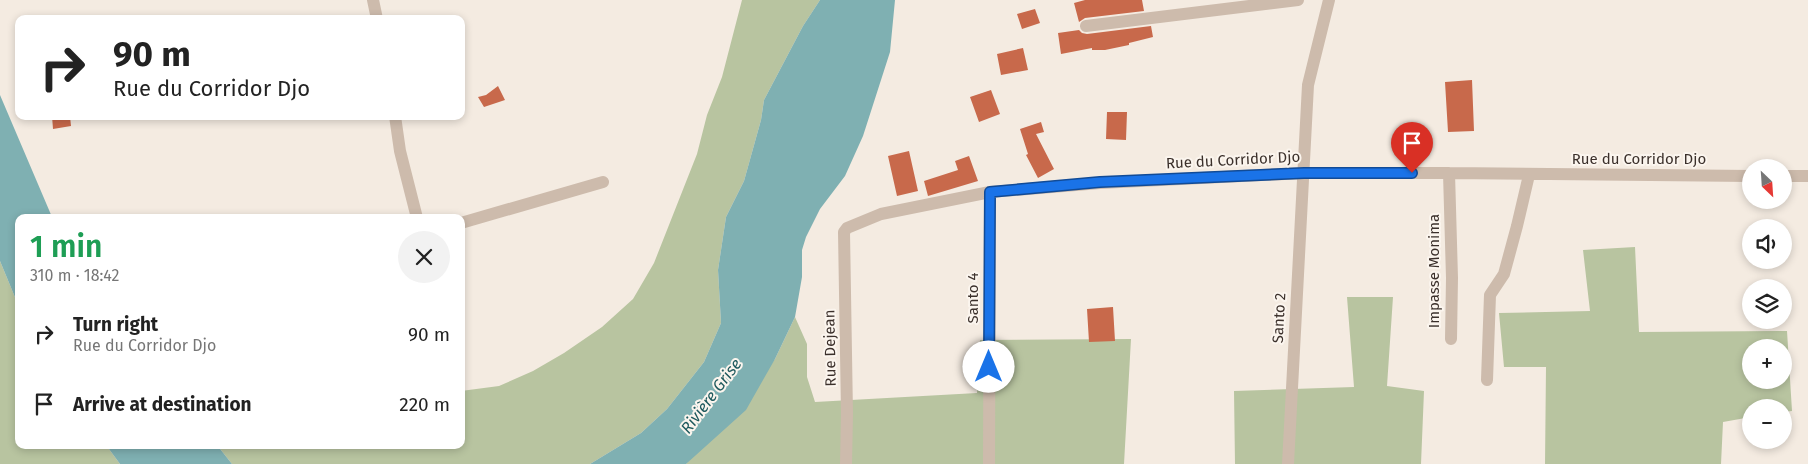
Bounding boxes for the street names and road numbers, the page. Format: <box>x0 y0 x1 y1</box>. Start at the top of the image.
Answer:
street label: Rue du Corridor Djo <box>1165 147 1301 173</box>
street label: Rue du Corridor Djo <box>1572 150 1706 168</box>
street label: Impasse Monima <box>1425 214 1443 328</box>
street label: Santo 4 <box>964 272 982 324</box>
street label: Santo 2 <box>1269 292 1289 344</box>
street label: Rue Dejean <box>820 309 840 387</box>

